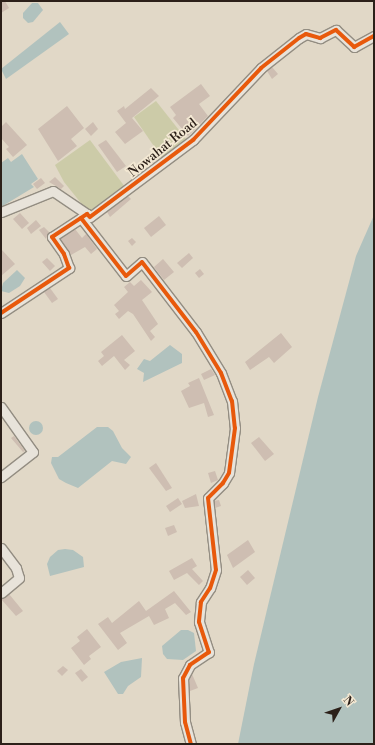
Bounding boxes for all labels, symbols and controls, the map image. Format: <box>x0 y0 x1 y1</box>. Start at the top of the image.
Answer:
street label: Nowahat Road <box>125 116 201 180</box>
north arrow <box>319 689 359 729</box>
text: N <box>340 693 356 709</box>

